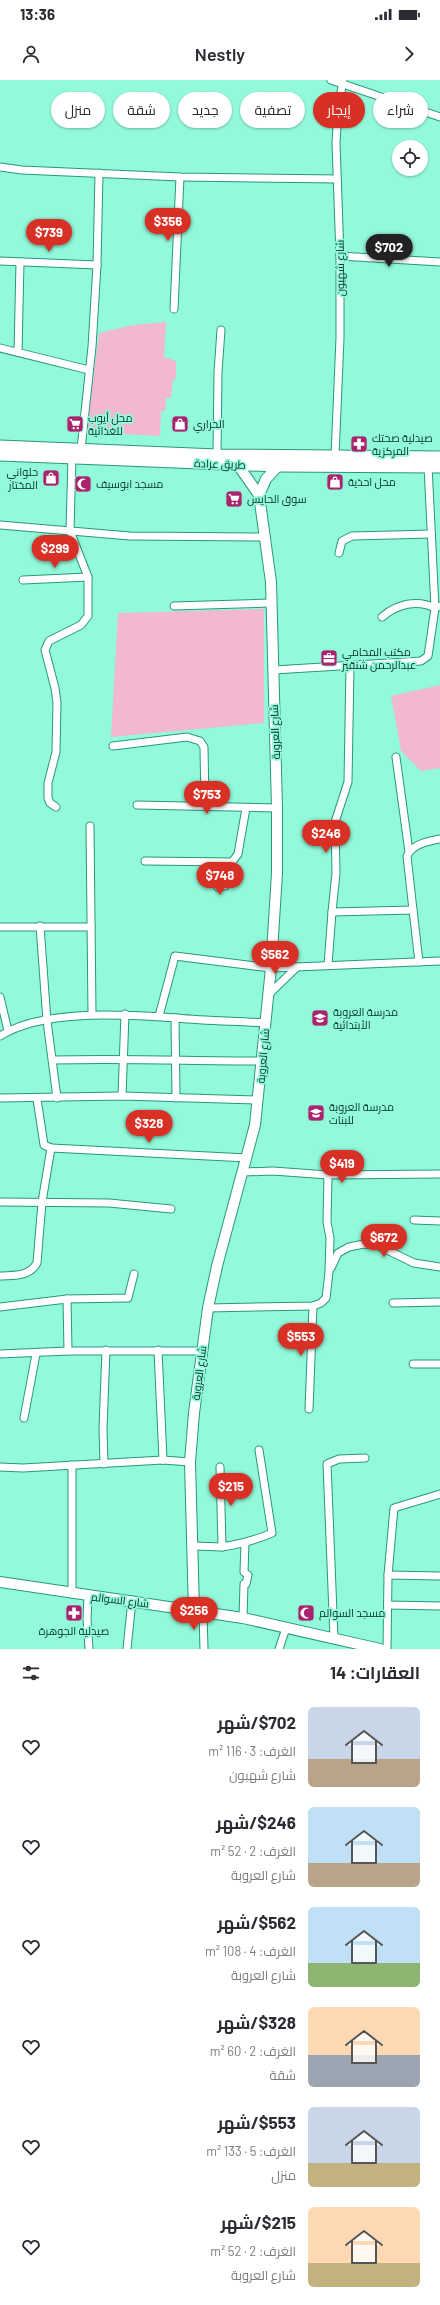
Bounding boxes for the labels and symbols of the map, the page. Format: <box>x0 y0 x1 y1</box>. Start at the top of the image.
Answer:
pin: $356 <box>144 208 192 242</box>
pin: $739 <box>25 219 73 253</box>
pin: $702 <box>365 234 413 268</box>
street label: شارع شهبون <box>333 239 348 297</box>
place label: محل أيوب للغذائية <box>88 411 133 437</box>
supermarket icon: محل أيوب للغذائية <box>65 414 85 434</box>
shop icon: الحراري <box>170 414 190 434</box>
place label: الحراري <box>193 417 225 433</box>
place label: صيدلية صحتك المركزية <box>372 431 433 458</box>
pharmacy icon: صيدلية صحتك المركزية <box>349 434 369 454</box>
street label: طريق عرادة <box>194 456 246 472</box>
place label: حلواني المختار <box>7 465 38 492</box>
shop icon: حلواني المختار <box>41 468 61 488</box>
shop icon: محل احذية <box>325 472 345 492</box>
mosque icon: مسجد ابوسيف <box>73 474 93 494</box>
place label: محل احذية <box>348 475 396 489</box>
place label: مسجد ابوسيف <box>96 477 163 491</box>
supermarket icon: سوق الحايس <box>224 489 244 509</box>
place label: سوق الحايس <box>247 492 307 506</box>
pin: $299 <box>31 535 79 569</box>
place label: مكتب المحامي عبدالرحمن شنقير <box>341 645 416 672</box>
office icon: مكتب المحامي عبدالرحمن شنقير <box>319 648 339 668</box>
street label: شارع العروبة <box>267 704 284 760</box>
pin: $753 <box>183 781 231 815</box>
pin: $246 <box>302 820 350 854</box>
pin: $748 <box>196 862 244 896</box>
pin: $562 <box>251 941 299 975</box>
place label: مدرسة العروبة الأبتدائية <box>333 1005 398 1031</box>
school or university icon: مدرسة العروبة الأبتدائية <box>310 1008 330 1028</box>
street label: شارع العروبة <box>254 1028 273 1084</box>
place label: مدرسة العروبة للبنات <box>329 1100 394 1126</box>
school or university icon: مدرسة العروبة للبنات <box>306 1103 326 1123</box>
pin: $328 <box>125 1110 173 1144</box>
pin: $419 <box>318 1150 366 1184</box>
pin: $672 <box>360 1224 408 1258</box>
pin: $553 <box>277 1323 325 1357</box>
street label: شارع العروبة <box>189 1345 210 1401</box>
pin: $215 <box>207 1473 255 1507</box>
street label: شارع السوالم <box>90 1589 150 1612</box>
pin: $256 <box>170 1597 218 1631</box>
pharmacy icon: صيدلية الجوهرة <box>64 1603 84 1623</box>
mosque icon: مسجد السوالم <box>296 1603 316 1623</box>
place label: مسجد السوالم <box>319 1606 385 1621</box>
place label: صيدلية الجوهرة <box>39 1624 109 1638</box>

